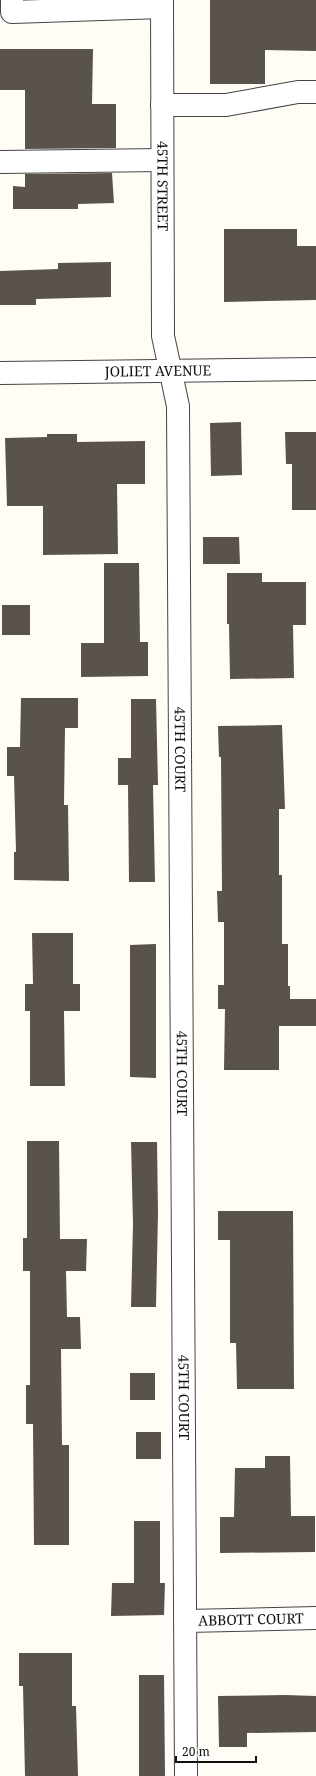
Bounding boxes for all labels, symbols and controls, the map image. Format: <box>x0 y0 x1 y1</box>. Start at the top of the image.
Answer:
street label: 45TH STREET <box>153 141 173 232</box>
street label: JOLIET AVENUE <box>104 360 212 381</box>
street label: 45TH COURT <box>171 707 190 793</box>
street label: 45TH COURT <box>173 1031 192 1117</box>
street label: 45TH COURT <box>175 1355 194 1441</box>
street label: ABBOTT COURT <box>198 1608 304 1630</box>
scale bar <box>176 1738 256 1764</box>
text: 20 m <box>182 1743 210 1760</box>

